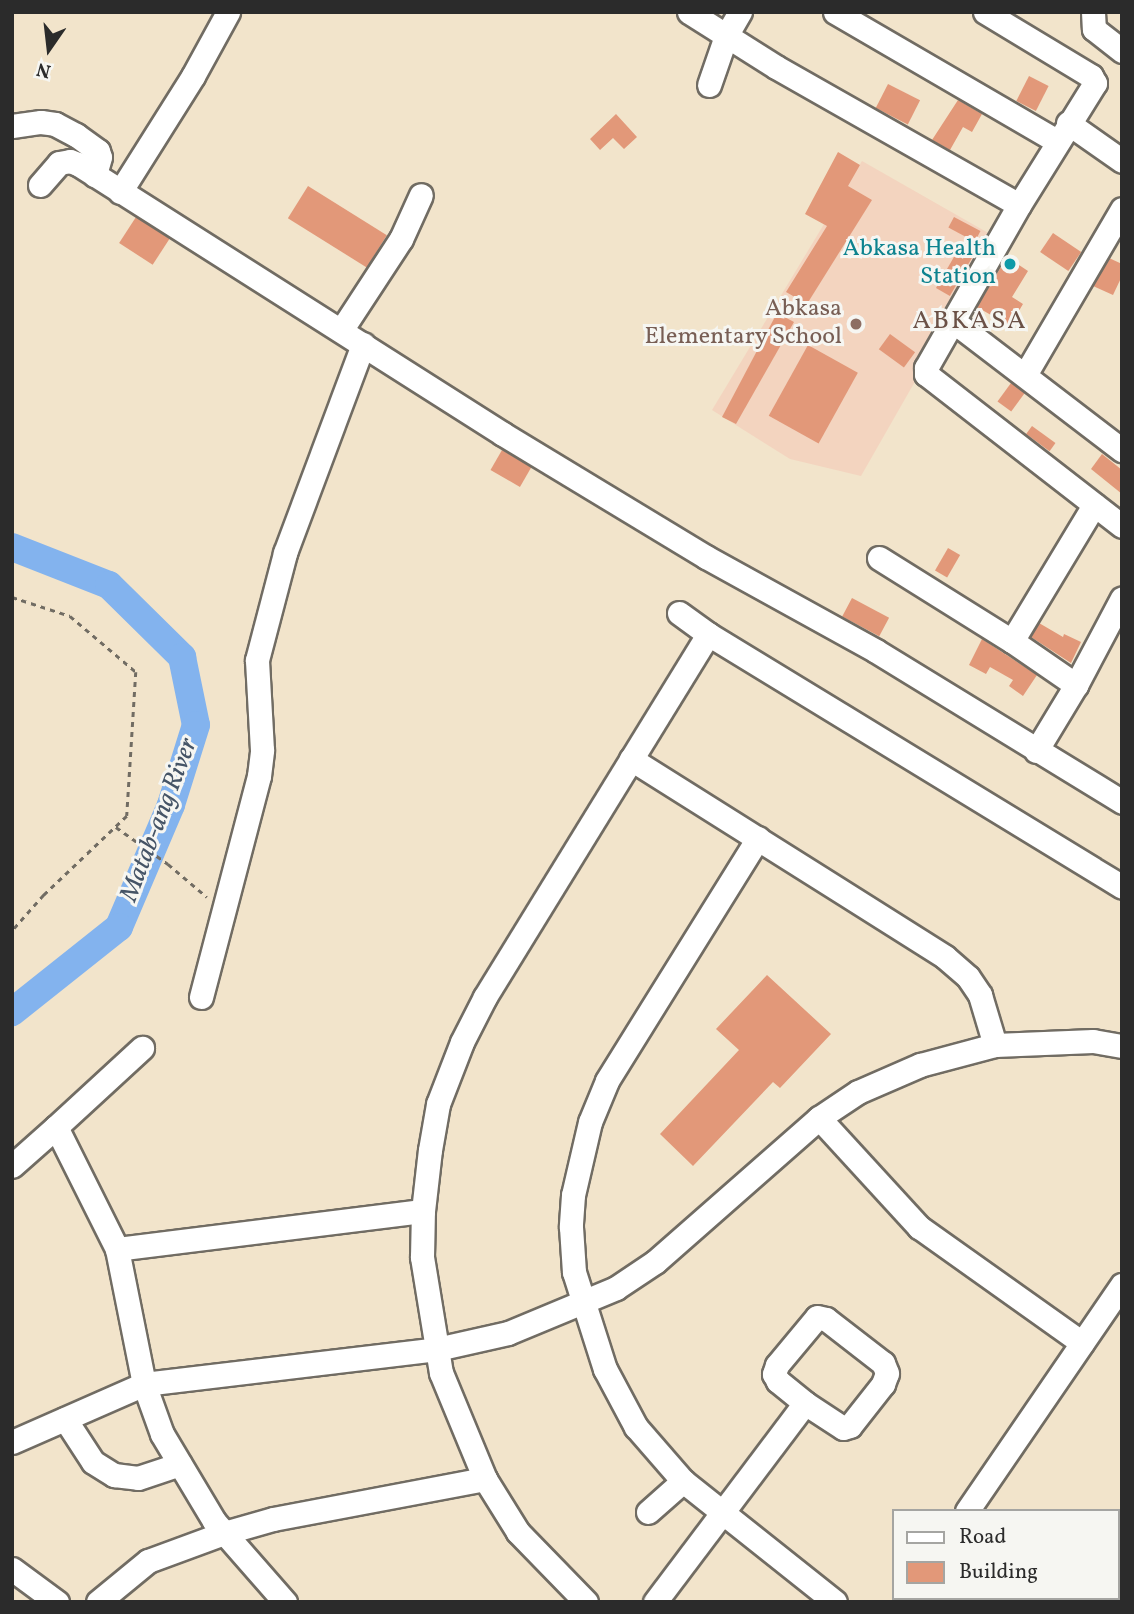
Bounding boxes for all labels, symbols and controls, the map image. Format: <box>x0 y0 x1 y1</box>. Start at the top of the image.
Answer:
north arrow <box>14 14 84 84</box>
text: N <box>34 55 54 84</box>
place label: Abkasa Health Station <box>843 236 996 292</box>
marker: Abkasa Health Station <box>1002 256 1018 272</box>
place label: Abkasa Elementary School <box>644 296 842 352</box>
district label: ABKASA <box>913 306 1027 338</box>
marker: Abkasa Elementary School <box>848 316 864 332</box>
water label: Matab-ang River <box>115 734 205 906</box>
legend <box>892 1509 1120 1600</box>
text: Road <box>959 1523 1006 1552</box>
text: Building <box>959 1558 1038 1587</box>

